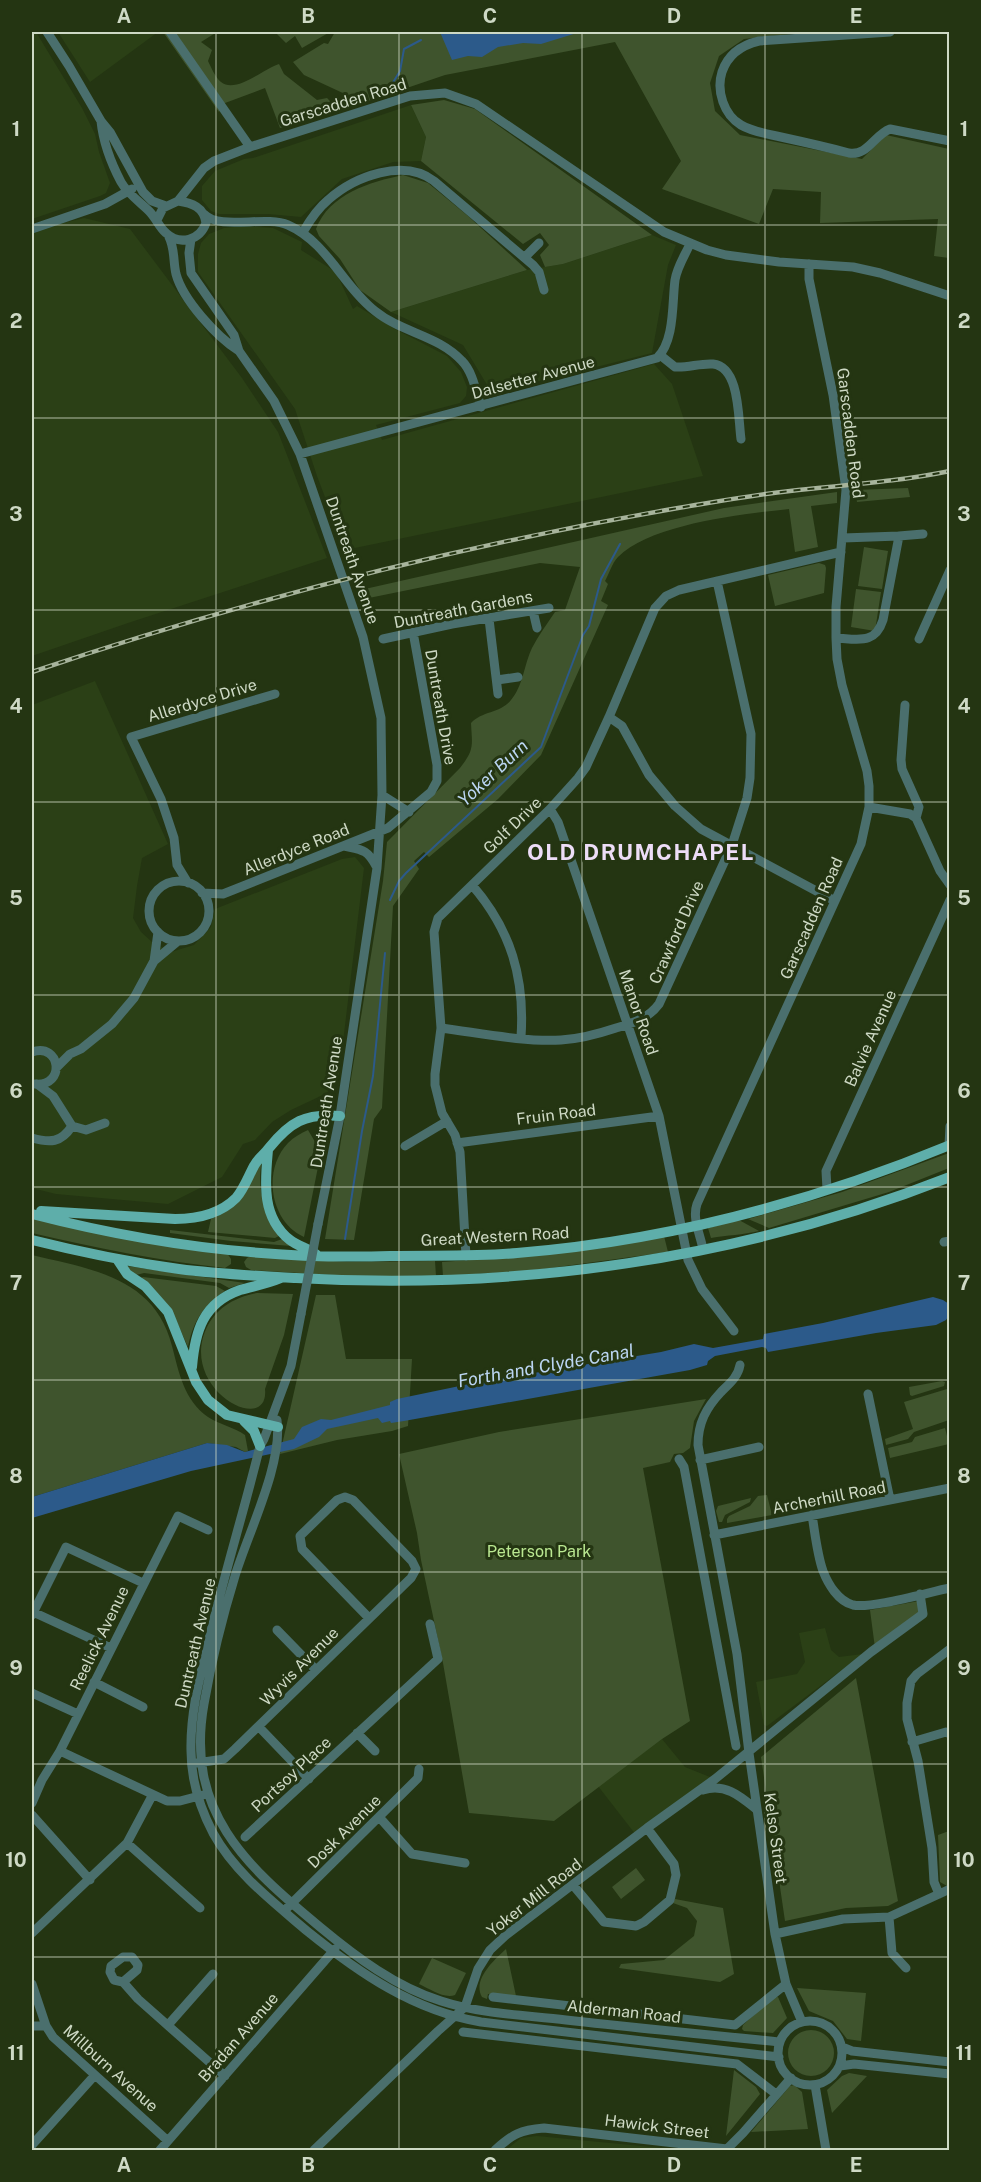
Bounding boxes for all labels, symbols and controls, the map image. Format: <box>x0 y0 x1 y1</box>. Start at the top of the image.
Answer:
text: A <box>117 4 131 28</box>
text: B <box>301 4 315 28</box>
text: C <box>483 4 497 28</box>
text: D <box>667 4 681 28</box>
text: E <box>850 4 862 28</box>
street label: Garscadden Road <box>277 74 409 131</box>
text: 1 <box>12 117 20 141</box>
text: 1 <box>960 117 968 141</box>
text: 2 <box>10 309 22 333</box>
text: 2 <box>958 309 970 333</box>
street label: Dalsetter Avenue <box>469 352 597 403</box>
street label: Garscadden Road <box>833 367 868 499</box>
street label: Duntreath Avenue <box>322 494 383 626</box>
text: 3 <box>9 502 23 526</box>
text: 3 <box>957 502 971 526</box>
street label: Duntreath Gardens <box>392 587 534 632</box>
street label: Duntreath Drive <box>421 648 460 766</box>
street label: Allerdyce Drive <box>145 675 259 726</box>
text: 4 <box>9 694 23 718</box>
text: 4 <box>957 694 971 718</box>
water label: Yoker Burn <box>453 735 532 810</box>
street label: Golf Drive <box>479 793 545 858</box>
street label: Allerdyce Road <box>240 820 352 879</box>
district label: OLD DRUMCHAPEL <box>527 839 755 865</box>
street label: Garscadden Road <box>776 854 847 982</box>
street label: Crawford Drive <box>645 877 708 987</box>
text: 5 <box>9 886 23 910</box>
text: 5 <box>957 886 971 910</box>
street label: Manor Road <box>615 967 662 1057</box>
street label: Balvie Avenue <box>841 987 900 1090</box>
street label: Duntreath Avenue <box>307 1035 346 1169</box>
text: 6 <box>9 1079 23 1103</box>
text: 6 <box>957 1079 971 1103</box>
street label: Fruin Road <box>515 1100 597 1129</box>
street label: Great Western Road <box>420 1223 570 1250</box>
text: 7 <box>10 1271 22 1295</box>
text: 7 <box>958 1271 970 1295</box>
water label: Forth and Clyde Canal <box>456 1340 636 1391</box>
text: 8 <box>9 1464 23 1488</box>
text: 8 <box>957 1464 971 1488</box>
street label: Archerhill Road <box>771 1477 887 1518</box>
park label: Peterson Park <box>487 1542 591 1561</box>
street label: Duntreath Avenue <box>171 1576 220 1710</box>
street label: Reelick Avenue <box>66 1583 133 1694</box>
street label: Wyvis Avenue <box>256 1623 342 1709</box>
text: 9 <box>9 1656 23 1680</box>
text: 9 <box>957 1656 971 1680</box>
street label: Portsoy Place <box>247 1733 335 1816</box>
street label: Dosk Avenue <box>304 1791 385 1872</box>
street label: Kelso Street <box>760 1791 791 1885</box>
text: 10 <box>5 1848 27 1872</box>
text: 10 <box>953 1848 975 1872</box>
street label: Yoker Mill Road <box>483 1854 585 1940</box>
street label: Bradan Avenue <box>194 1989 282 2086</box>
street label: Alderman Road <box>566 1996 682 2027</box>
street label: Millburn Avenue <box>59 2021 162 2116</box>
text: 11 <box>7 2041 25 2065</box>
text: 11 <box>955 2041 973 2065</box>
street label: Hawick Street <box>603 2111 710 2142</box>
text: A <box>117 2153 131 2177</box>
text: B <box>301 2153 315 2177</box>
text: C <box>483 2153 497 2177</box>
text: D <box>667 2153 681 2177</box>
text: E <box>850 2153 862 2177</box>

